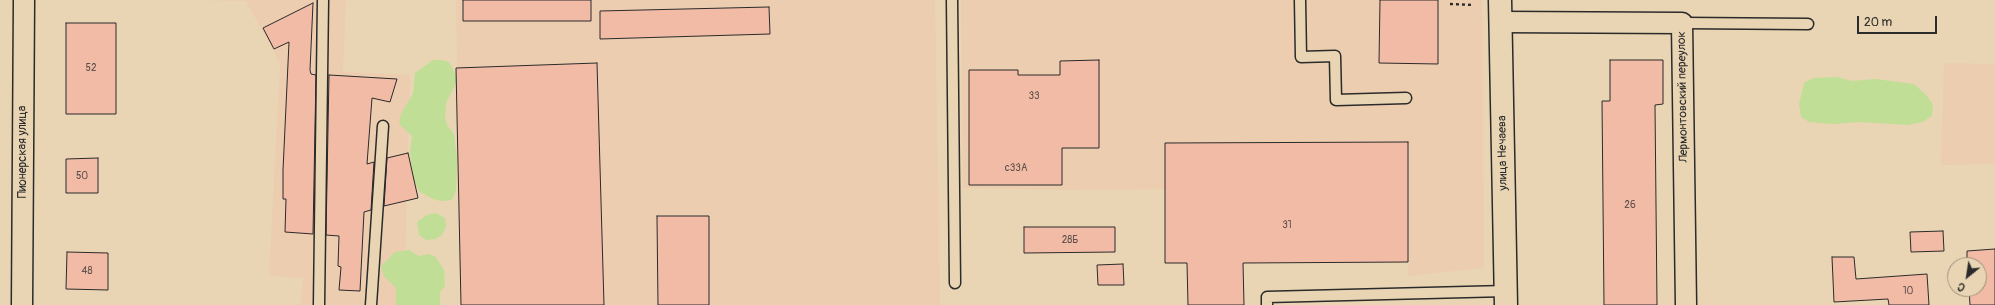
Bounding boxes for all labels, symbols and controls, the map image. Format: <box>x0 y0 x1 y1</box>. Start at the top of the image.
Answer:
scale bar <box>1859 8 1939 34</box>
text: 20 m <box>1864 15 1892 30</box>
street label: Лермонтовский переулок <box>1675 31 1691 163</box>
house number: 52 <box>85 62 97 74</box>
house number: 33 <box>1028 90 1040 102</box>
street label: Пионерская улица <box>16 106 30 198</box>
street label: улица Нечаева <box>1495 115 1511 191</box>
house number: с33А <box>1005 162 1027 174</box>
house number: 50 <box>76 170 88 182</box>
house number: 26 <box>1624 199 1636 211</box>
house number: 31 <box>1282 219 1292 231</box>
house number: 28Б <box>1062 234 1078 246</box>
north arrow <box>1947 257 1987 297</box>
house number: 48 <box>82 265 92 277</box>
text: С <box>1955 280 1967 294</box>
house number: 10 <box>1903 285 1913 297</box>

